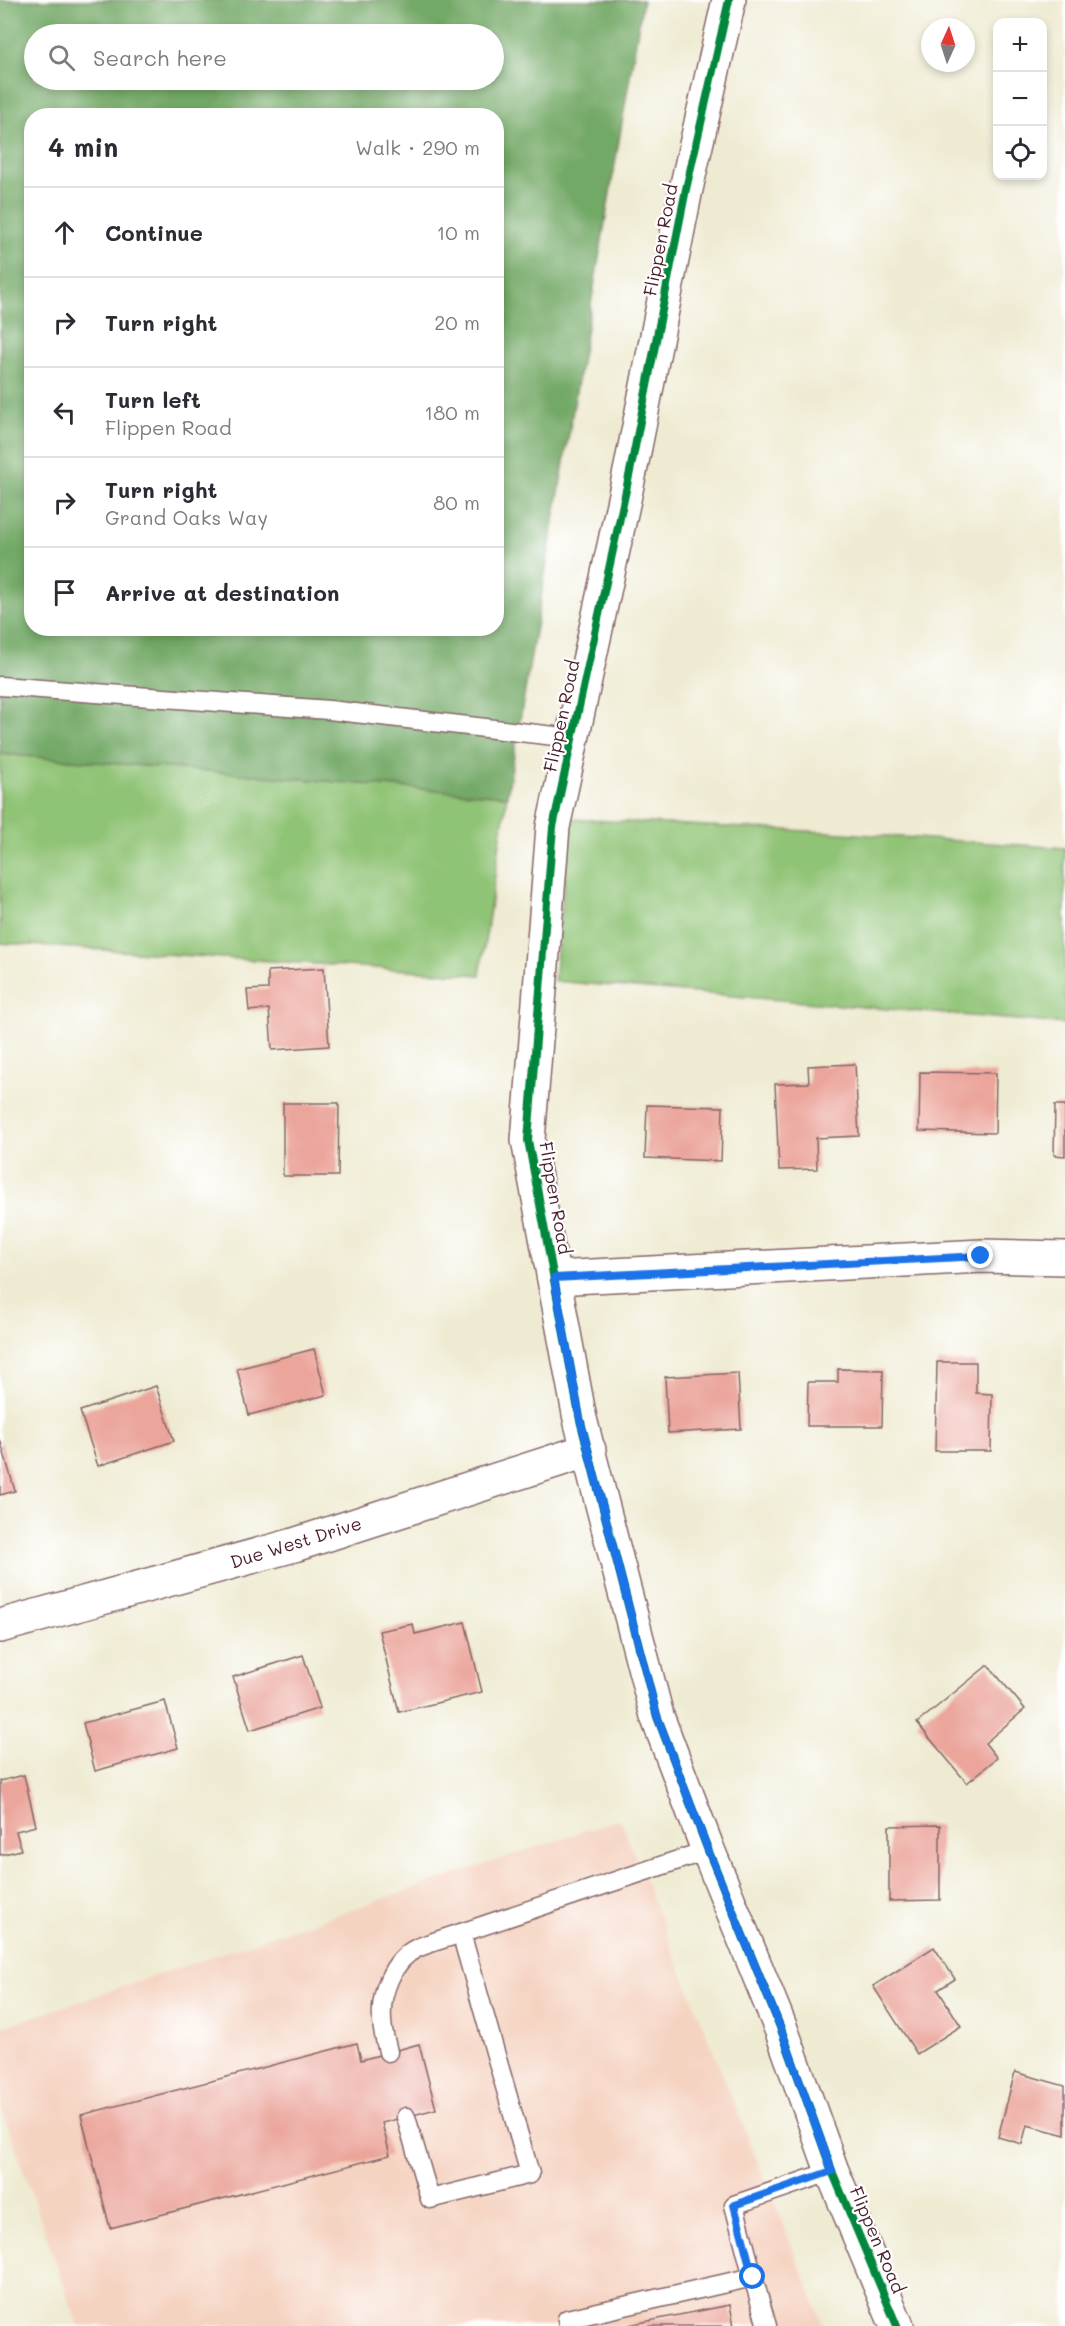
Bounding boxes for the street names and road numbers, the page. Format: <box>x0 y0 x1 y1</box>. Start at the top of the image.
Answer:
street label: Flippen Road <box>637 182 683 298</box>
street label: Flippen Road <box>537 658 585 774</box>
street label: Flippen Road <box>534 1140 578 1256</box>
street label: Due West Drive <box>227 1511 364 1573</box>
street label: Flippen Road <box>845 2182 911 2297</box>

